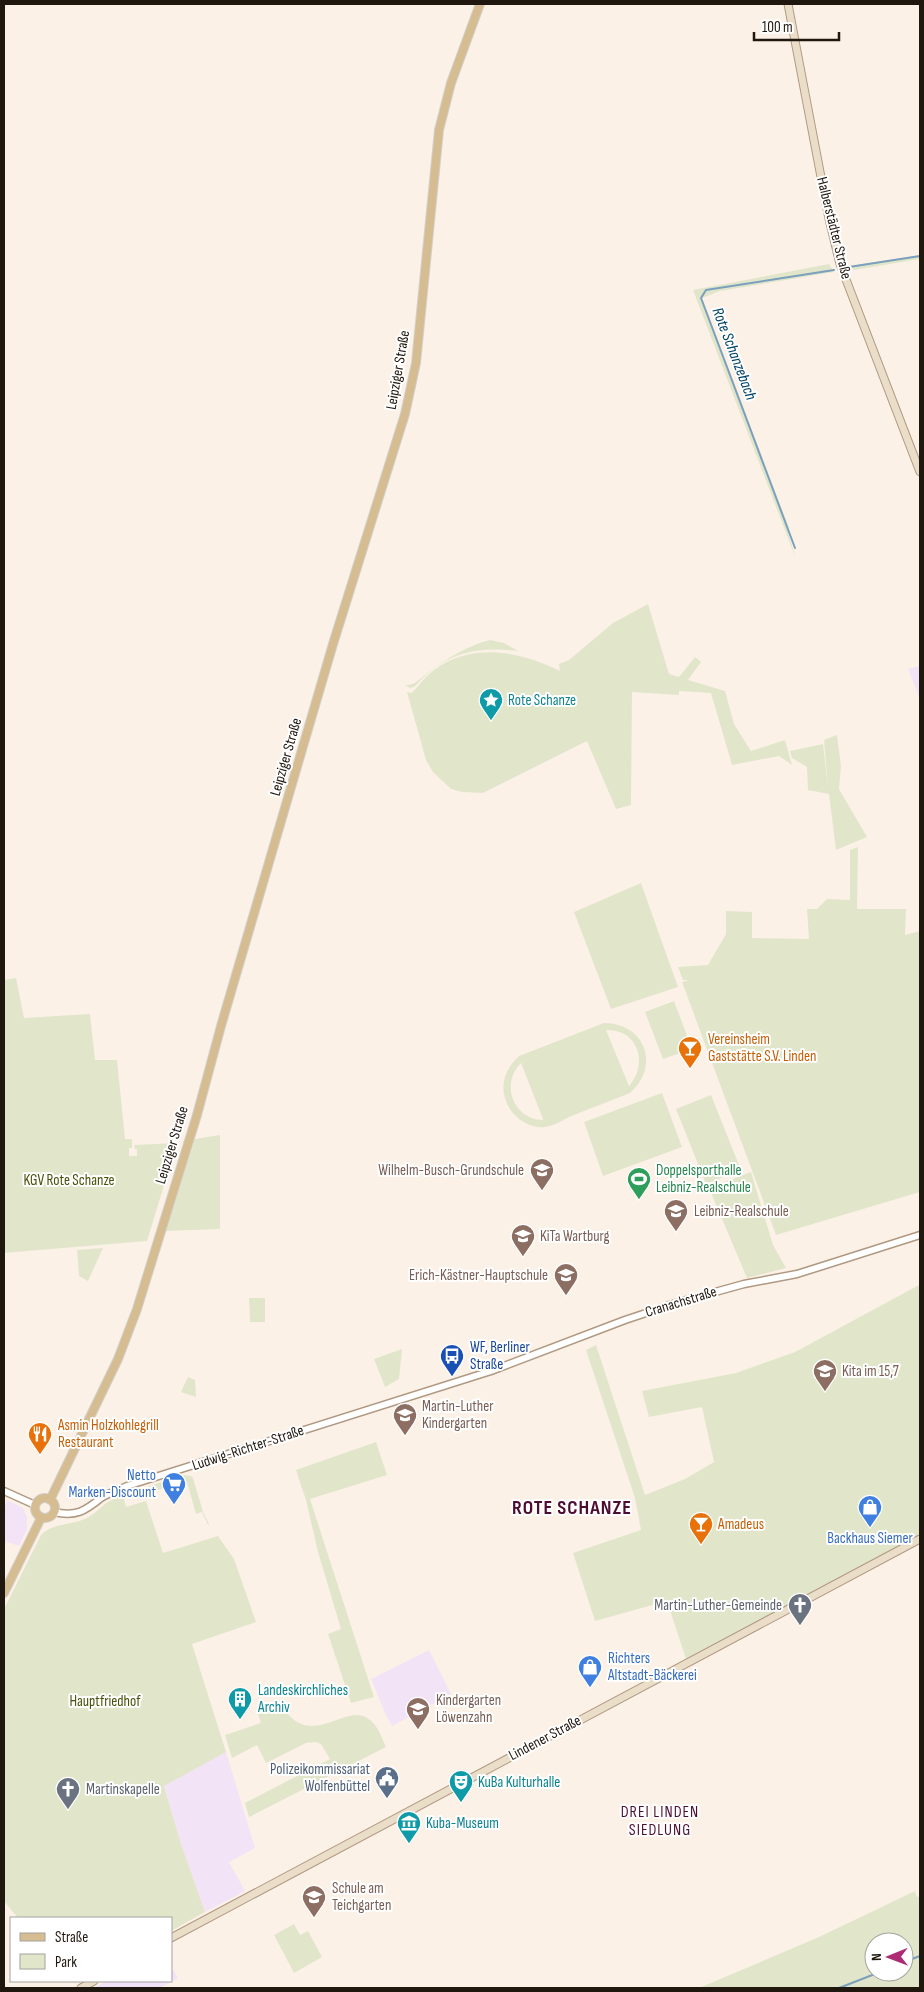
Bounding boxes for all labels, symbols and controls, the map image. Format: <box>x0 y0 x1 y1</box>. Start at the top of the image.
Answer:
scale bar <box>754 10 839 42</box>
text: 100 m <box>762 18 793 37</box>
street label: Halberstädter Straße <box>812 175 856 281</box>
water label: Rote Schanzebach <box>708 305 760 403</box>
street label: Leipziger Straße <box>382 329 414 411</box>
place icon: Rote Schanze <box>478 687 504 721</box>
place label: Rote Schanze <box>508 691 576 710</box>
street label: Leipziger Straße <box>266 716 306 798</box>
place label: Vereinsheim Gaststätte S.V. Linden <box>708 1030 816 1066</box>
bar icon: Vereinsheim Gaststätte S.V. Linden <box>677 1035 703 1069</box>
street label: Leipziger Straße <box>151 1104 193 1186</box>
school or university icon: Wilhelm-Busch-Grundschule <box>529 1157 555 1191</box>
place label: Wilhelm-Busch-Grundschule <box>378 1161 524 1180</box>
place label: Doppelsporthalle Leibniz-Realschule <box>656 1161 751 1197</box>
sports icon: Doppelsporthalle Leibniz-Realschule <box>626 1166 652 1200</box>
park label: KGV Rote Schanze <box>23 1171 115 1190</box>
school or university icon: Leibniz-Realschule <box>663 1198 689 1232</box>
place label: Leibniz-Realschule <box>694 1202 789 1221</box>
school or university icon: KiTa Wartburg <box>510 1223 536 1257</box>
place label: KiTa Wartburg <box>540 1227 609 1246</box>
school or university icon: Erich-Kästner-Hauptschule <box>553 1262 579 1296</box>
place label: Erich-Kästner-Hauptschule <box>409 1266 548 1285</box>
street label: Cranachstraße <box>643 1282 719 1322</box>
place label: WF, Berliner Straße <box>470 1338 531 1374</box>
bus stop icon: WF, Berliner Straße <box>439 1343 465 1377</box>
school or university icon: Kita im 15,7 <box>812 1358 838 1392</box>
place label: Kita im 15,7 <box>842 1362 899 1381</box>
place label: Martin-Luther Kindergarten <box>422 1397 494 1433</box>
school or university icon: Martin-Luther Kindergarten <box>392 1402 418 1436</box>
place label: Asmin Holzkohlegrill Restaurant <box>57 1416 159 1452</box>
restaurant icon: Asmin Holzkohlegrill Restaurant <box>27 1421 53 1455</box>
street label: Ludwig-Richter-Straße <box>190 1421 306 1475</box>
place label: Netto Marken-Discount <box>68 1466 156 1502</box>
supermarket icon: Netto Marken-Discount <box>161 1471 187 1505</box>
shop icon: Backhaus Siemer <box>857 1494 883 1528</box>
district label: ROTE SCHANZE <box>512 1496 632 1520</box>
bar icon: Amadeus <box>688 1511 714 1545</box>
place label: Amadeus <box>717 1515 764 1534</box>
place label: Backhaus Siemer <box>827 1529 914 1548</box>
church icon: Martin-Luther-Gemeinde <box>787 1592 813 1626</box>
place label: Martin-Luther-Gemeinde <box>654 1596 782 1615</box>
place label: Richters Altstadt-Bäckerei <box>607 1649 697 1685</box>
shop icon: Richters Altstadt-Bäckerei <box>577 1654 603 1688</box>
place label: Landeskirchliches Archiv <box>257 1681 348 1717</box>
building icon: Landeskirchliches Archiv <box>227 1686 253 1720</box>
place label: Kindergarten Löwenzahn <box>436 1691 501 1727</box>
park label: Hauptfriedhof <box>69 1692 141 1711</box>
school or university icon: Kindergarten Löwenzahn <box>405 1696 431 1730</box>
street label: Lindener Straße <box>506 1711 584 1765</box>
place label: Polizeikommissariat Wolfenbüttel <box>270 1760 370 1796</box>
public building icon: Polizeikommissariat Wolfenbüttel <box>374 1765 400 1799</box>
theatre icon: KuBa Kulturhalle <box>448 1769 474 1803</box>
place label: KuBa Kulturhalle <box>478 1773 560 1792</box>
church icon: Martinskapelle <box>55 1776 81 1810</box>
place label: Martinskapelle <box>86 1780 160 1799</box>
district label: DREI LINDEN SIEDLUNG <box>621 1803 699 1840</box>
museum icon: Kuba-Museum <box>396 1810 422 1844</box>
place label: Kuba-Museum <box>426 1814 499 1833</box>
place label: Schule am Teichgarten <box>332 1879 391 1915</box>
school or university icon: Schule am Teichgarten <box>301 1884 327 1918</box>
legend <box>10 1917 172 1982</box>
text: Straße <box>55 1928 88 1947</box>
north arrow <box>864 1932 914 1982</box>
text: Park <box>55 1953 77 1972</box>
text: N <box>868 1953 885 1961</box>

